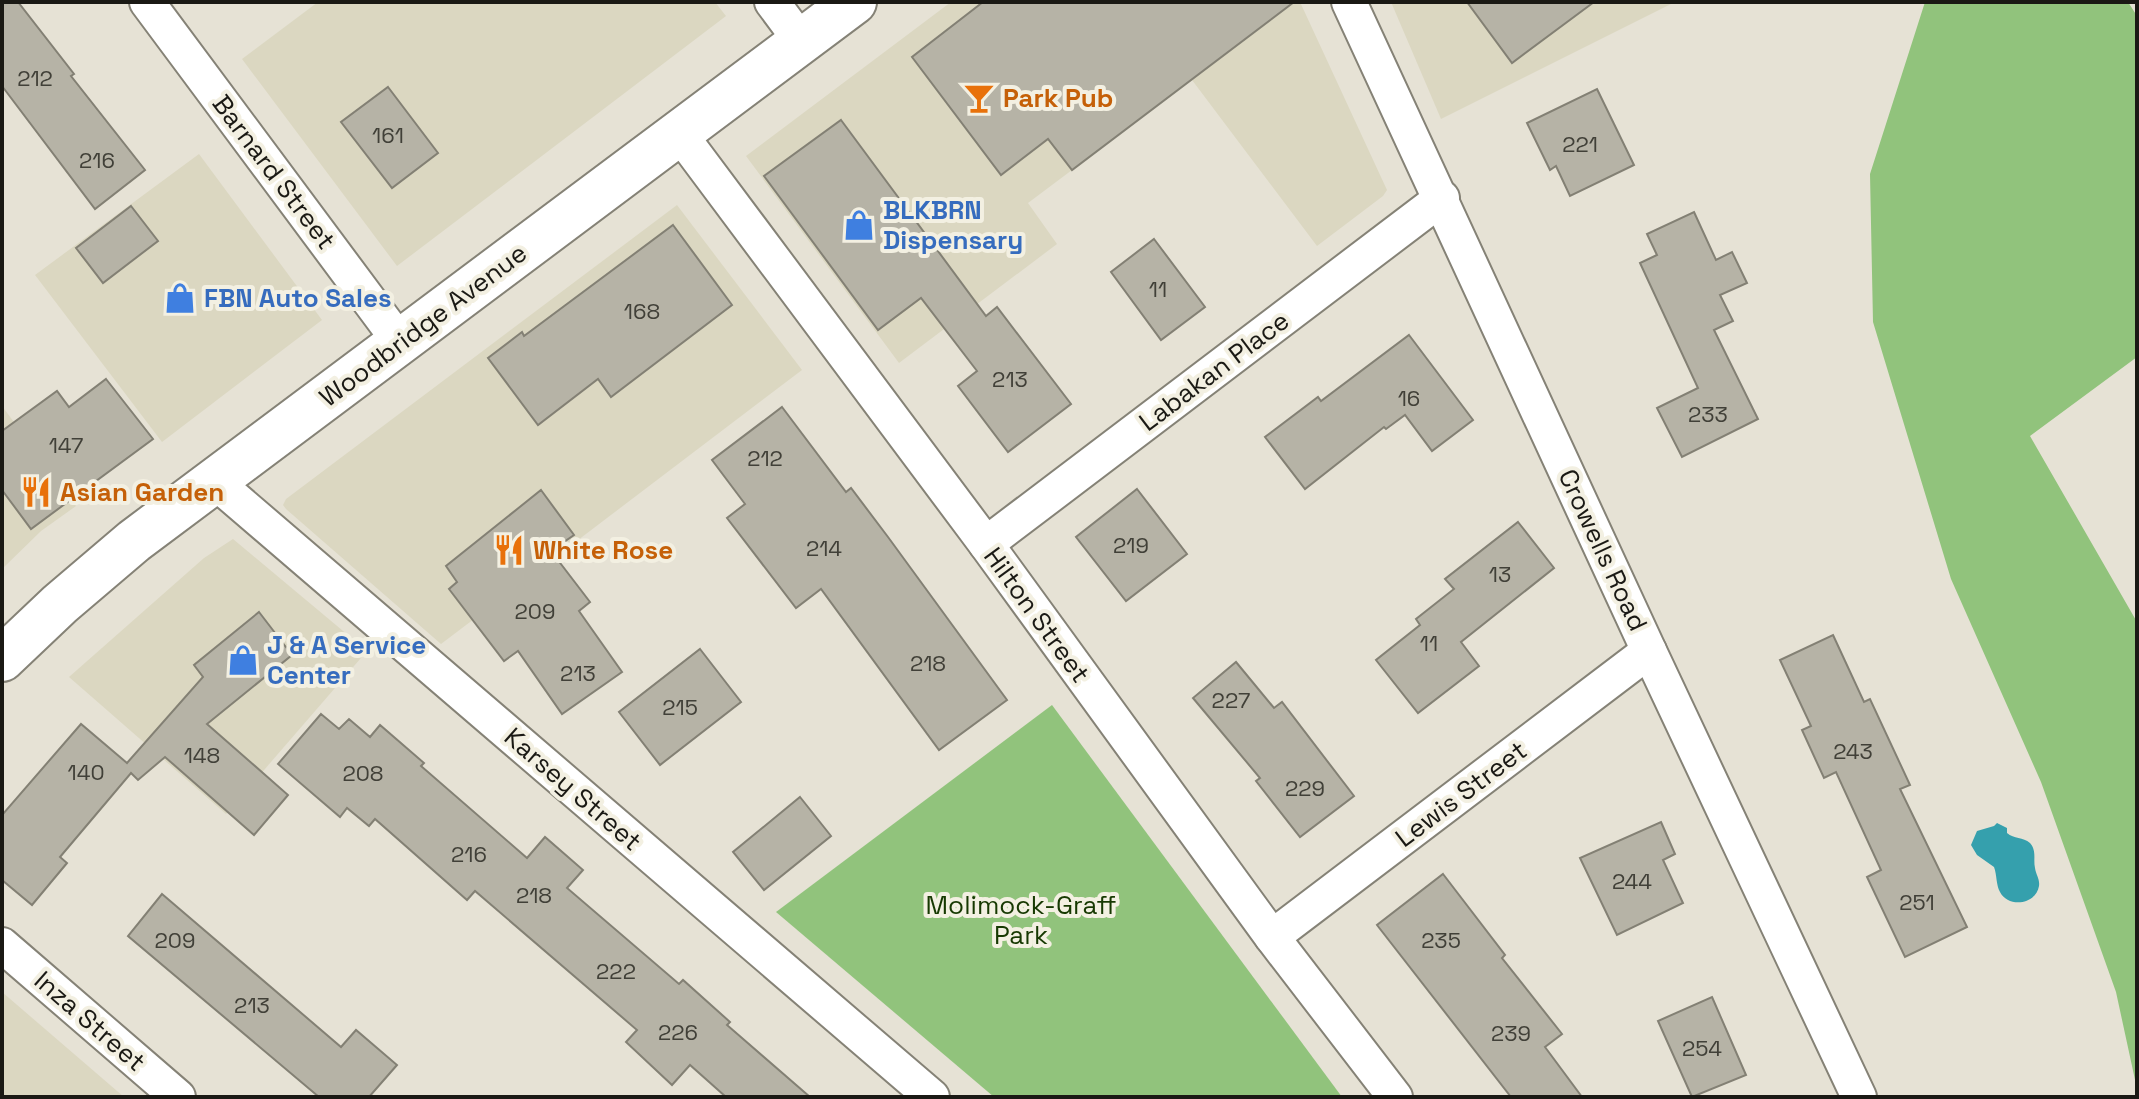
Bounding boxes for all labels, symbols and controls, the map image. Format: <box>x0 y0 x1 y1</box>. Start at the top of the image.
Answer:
house number: 212 <box>17 64 53 92</box>
bar icon: Park Pub <box>962 81 996 115</box>
place label: Park Pub <box>1003 81 1113 115</box>
street label: Barnard Street <box>205 88 343 256</box>
house number: 161 <box>372 121 404 149</box>
house number: 221 <box>1562 130 1598 158</box>
house number: 216 <box>79 146 115 174</box>
place label: BLKBRN Dispensary <box>883 193 1023 257</box>
shop icon: BLKBRN Dispensary <box>842 208 876 242</box>
street label: Woodbridge Avenue <box>312 236 534 414</box>
house number: 11 <box>1149 275 1167 303</box>
shop icon: FBN Auto Sales <box>163 281 197 315</box>
place label: FBN Auto Sales <box>204 281 392 315</box>
house number: 168 <box>624 297 660 325</box>
street label: Labakan Place <box>1132 303 1296 439</box>
house number: 213 <box>992 365 1028 393</box>
house number: 16 <box>1398 384 1420 412</box>
house number: 233 <box>1688 400 1728 428</box>
house number: 147 <box>49 431 83 459</box>
house number: 212 <box>747 444 783 472</box>
street label: Crowells Road <box>1551 464 1655 636</box>
restaurant icon: Asian Garden <box>19 475 53 509</box>
place label: Asian Garden <box>60 475 224 509</box>
house number: 219 <box>1113 531 1149 559</box>
restaurant icon: White Rose <box>492 533 526 567</box>
place label: White Rose <box>533 533 673 567</box>
house number: 214 <box>806 534 842 562</box>
street label: Hilton Street <box>976 541 1098 689</box>
house number: 13 <box>1489 560 1511 588</box>
house number: 209 <box>515 597 555 625</box>
place label: J & A Service Center <box>267 628 426 692</box>
house number: 11 <box>1420 629 1438 657</box>
shop icon: J & A Service Center <box>226 643 260 677</box>
house number: 218 <box>910 649 946 677</box>
house number: 213 <box>560 659 596 687</box>
house number: 227 <box>1212 686 1250 714</box>
house number: 215 <box>662 693 698 721</box>
street label: Karsey Street <box>497 720 649 858</box>
street label: Lewis Street <box>1388 733 1534 855</box>
house number: 243 <box>1833 737 1873 765</box>
house number: 148 <box>184 741 220 769</box>
house number: 140 <box>67 758 105 786</box>
house number: 208 <box>342 759 384 787</box>
house number: 229 <box>1285 774 1325 802</box>
house number: 216 <box>451 840 487 868</box>
house number: 244 <box>1612 867 1652 895</box>
house number: 218 <box>516 881 552 909</box>
park label: Molimock-Graff Park <box>926 888 1117 952</box>
house number: 251 <box>1899 888 1935 916</box>
house number: 209 <box>155 926 195 954</box>
house number: 235 <box>1421 926 1461 954</box>
house number: 222 <box>596 957 636 985</box>
street label: Inza Street <box>27 963 153 1079</box>
house number: 213 <box>234 991 270 1019</box>
house number: 226 <box>658 1018 698 1046</box>
house number: 239 <box>1491 1019 1531 1047</box>
house number: 254 <box>1682 1034 1722 1062</box>

